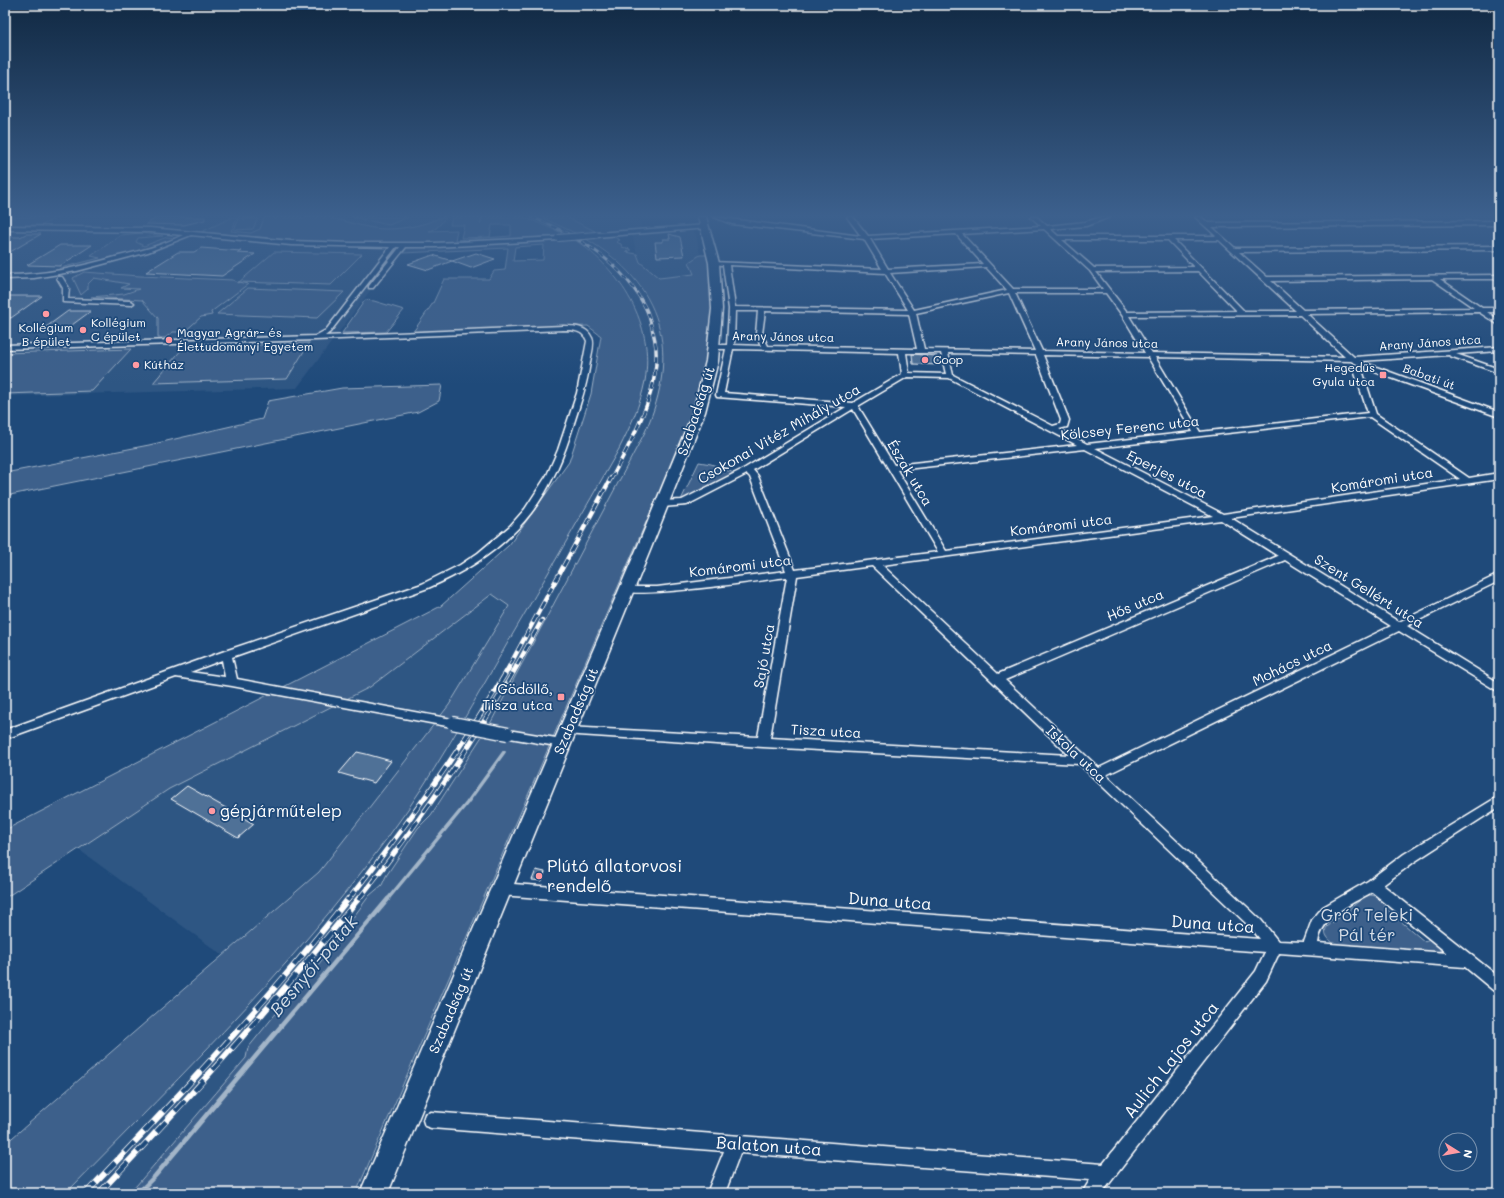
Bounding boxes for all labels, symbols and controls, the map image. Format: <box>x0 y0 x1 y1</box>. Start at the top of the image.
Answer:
marker: Kollégium B épület <box>41 309 51 319</box>
place label: Kollégium C épület <box>91 314 146 344</box>
place label: Kollégium B épület <box>19 319 73 349</box>
place label: Magyar Agrár- és Élettudományi Egyetem <box>177 324 313 354</box>
marker: Kollégium C épület <box>78 325 88 335</box>
street label: Arany János utca <box>732 327 834 345</box>
street label: Arany János utca <box>1378 330 1482 354</box>
street label: Arany János utca <box>1056 333 1158 351</box>
marker: Magyar Agrár- és Élettudományi Egyetem <box>164 335 174 345</box>
place label: Coop <box>933 351 963 367</box>
marker: Coop <box>920 355 930 365</box>
place label: Kútház <box>144 356 184 372</box>
place label: Hegedűs Gyula utca <box>1313 359 1375 389</box>
street label: Babati út <box>1401 359 1458 393</box>
marker: Kútház <box>131 360 141 370</box>
street label: Szabadság út <box>672 364 719 458</box>
marker: Hegedűs Gyula utca <box>1378 370 1388 380</box>
street label: Csokonai Vitéz Mihály utca <box>694 379 863 488</box>
street label: Kölcsey Ferenc utca <box>1060 411 1200 444</box>
street label: Észak utca <box>883 436 938 509</box>
street label: Eperjes utca <box>1124 445 1211 502</box>
street label: Komáromi utca <box>1330 462 1434 497</box>
street label: Komáromi utca <box>1009 509 1113 540</box>
street label: Szent Gellért utca <box>1311 549 1428 632</box>
street label: Komáromi utca <box>688 550 792 581</box>
street label: Hős utca <box>1103 584 1166 625</box>
street label: Sajó utca <box>749 622 778 690</box>
street label: Mohács utca <box>1249 635 1335 690</box>
street label: Szabadság út <box>549 664 602 757</box>
place label: Gödöllő, Tisza utca <box>482 679 553 714</box>
marker: Gödöllő, Tisza utca <box>556 692 566 702</box>
street label: Tisza utca <box>790 719 862 742</box>
street label: Iskola utca <box>1042 721 1111 787</box>
place label: gépjárműtelep <box>220 799 342 821</box>
marker: gépjárműtelep <box>207 806 217 816</box>
place label: Plútó állatorvosi rendelő <box>547 854 682 896</box>
marker: Plútó állatorvosi rendelő <box>534 871 544 881</box>
street label: Duna utca <box>848 886 933 914</box>
park label: Gróf Teleki Pál tér <box>1321 903 1413 945</box>
water label: Besnyői-patak <box>264 909 363 1021</box>
street label: Duna utca <box>1171 909 1256 937</box>
street label: Szabadság út <box>424 963 477 1056</box>
street label: Aulich Lajos utca <box>1118 997 1223 1122</box>
street label: Balaton utca <box>716 1130 823 1160</box>
north arrow <box>1438 1132 1478 1172</box>
text: N <box>1460 1148 1476 1160</box>

